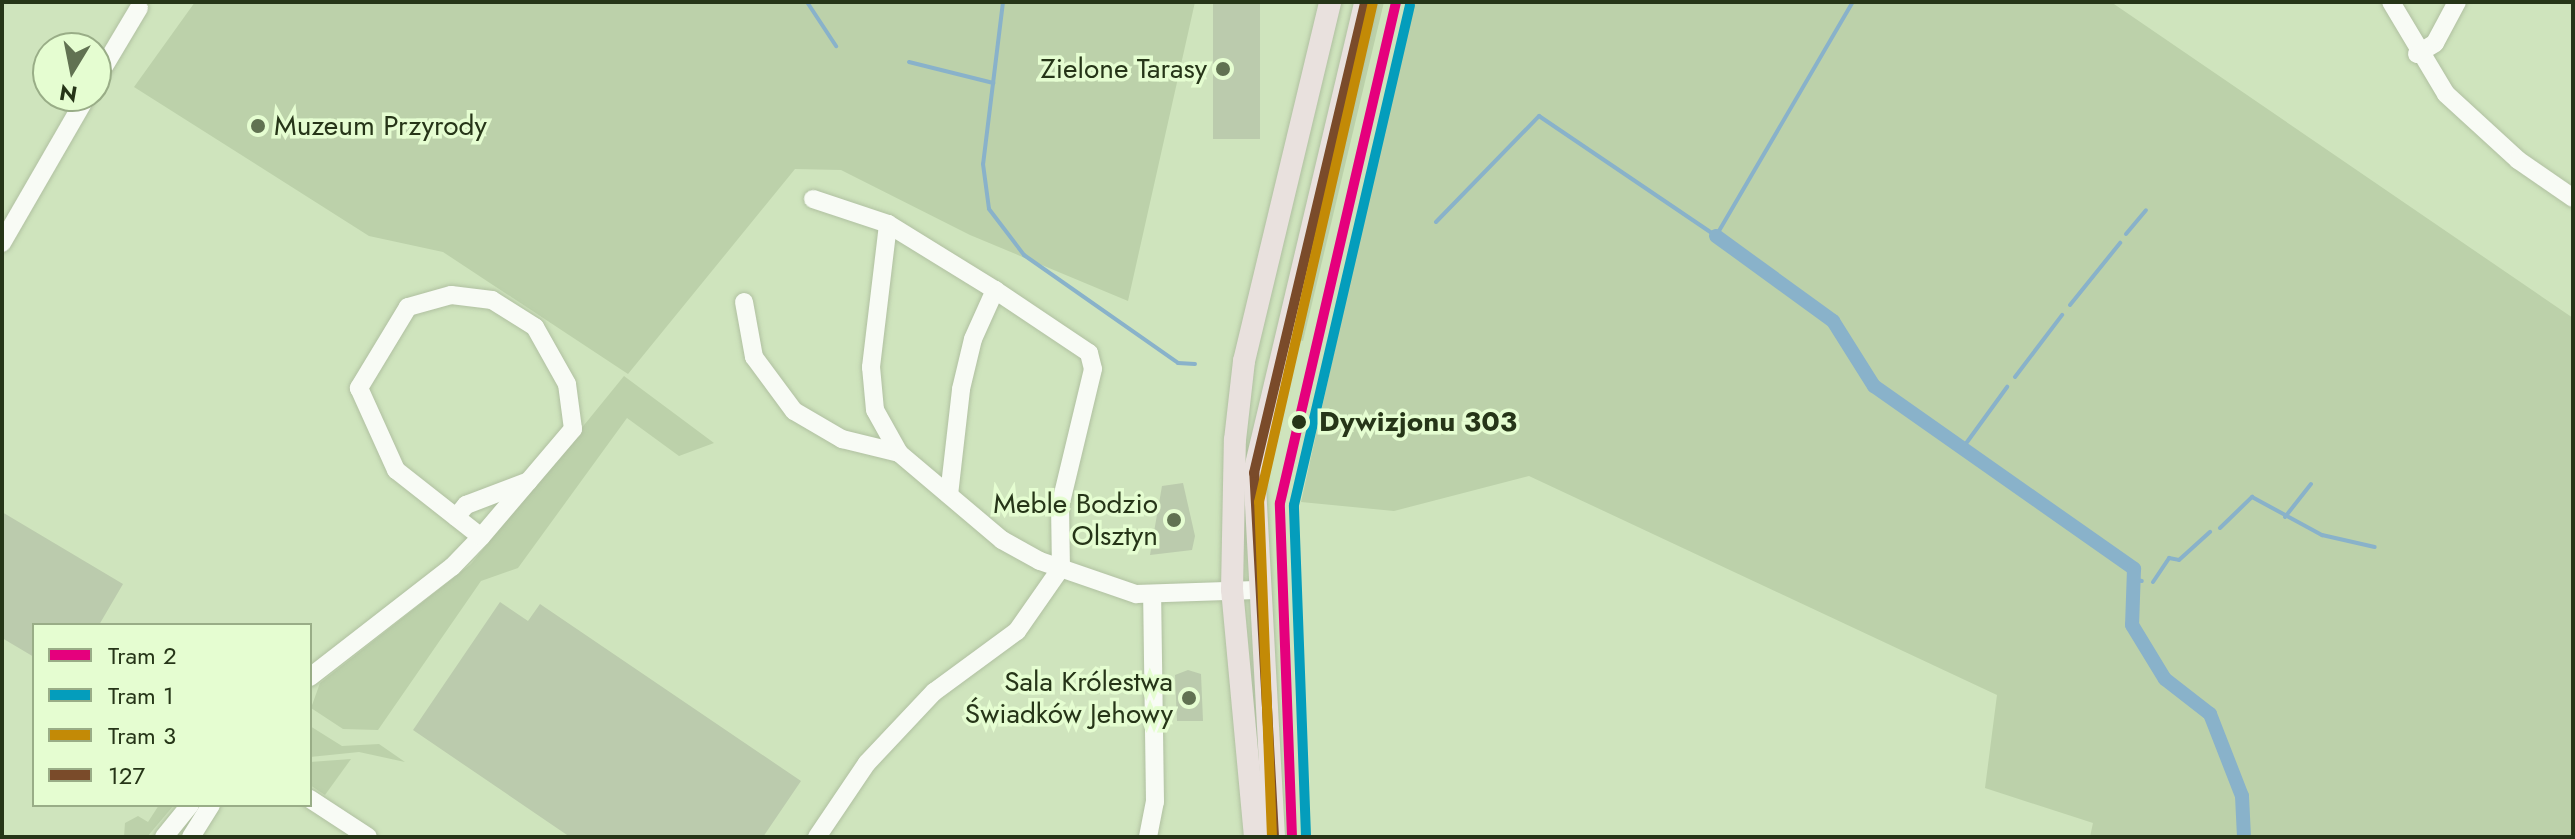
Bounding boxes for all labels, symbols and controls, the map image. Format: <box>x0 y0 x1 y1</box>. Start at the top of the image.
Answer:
north arrow <box>32 32 112 112</box>
place label: Zielone Tarasy <box>1041 52 1207 86</box>
marker: Zielone Tarasy <box>1214 60 1232 78</box>
text: N <box>57 76 80 111</box>
place label: Muzeum Przyrody <box>274 109 487 143</box>
marker: Muzeum Przyrody <box>249 117 267 135</box>
place label: Dywizjonu 303 <box>1319 405 1517 439</box>
marker: Dywizjonu 303 <box>1286 409 1312 435</box>
place label: Meble Bodzio Olsztyn <box>993 487 1158 553</box>
marker: Meble Bodzio Olsztyn <box>1165 511 1183 529</box>
legend <box>32 623 312 807</box>
text: Tram 2 <box>108 638 177 673</box>
place label: Sala Królestwa Świadków Jehowy <box>965 665 1173 731</box>
text: Tram 1 <box>108 678 174 713</box>
marker: Sala Królestwa Świadków Jehowy <box>1180 689 1198 707</box>
text: Tram 3 <box>108 718 176 753</box>
text: 127 <box>108 758 145 793</box>

